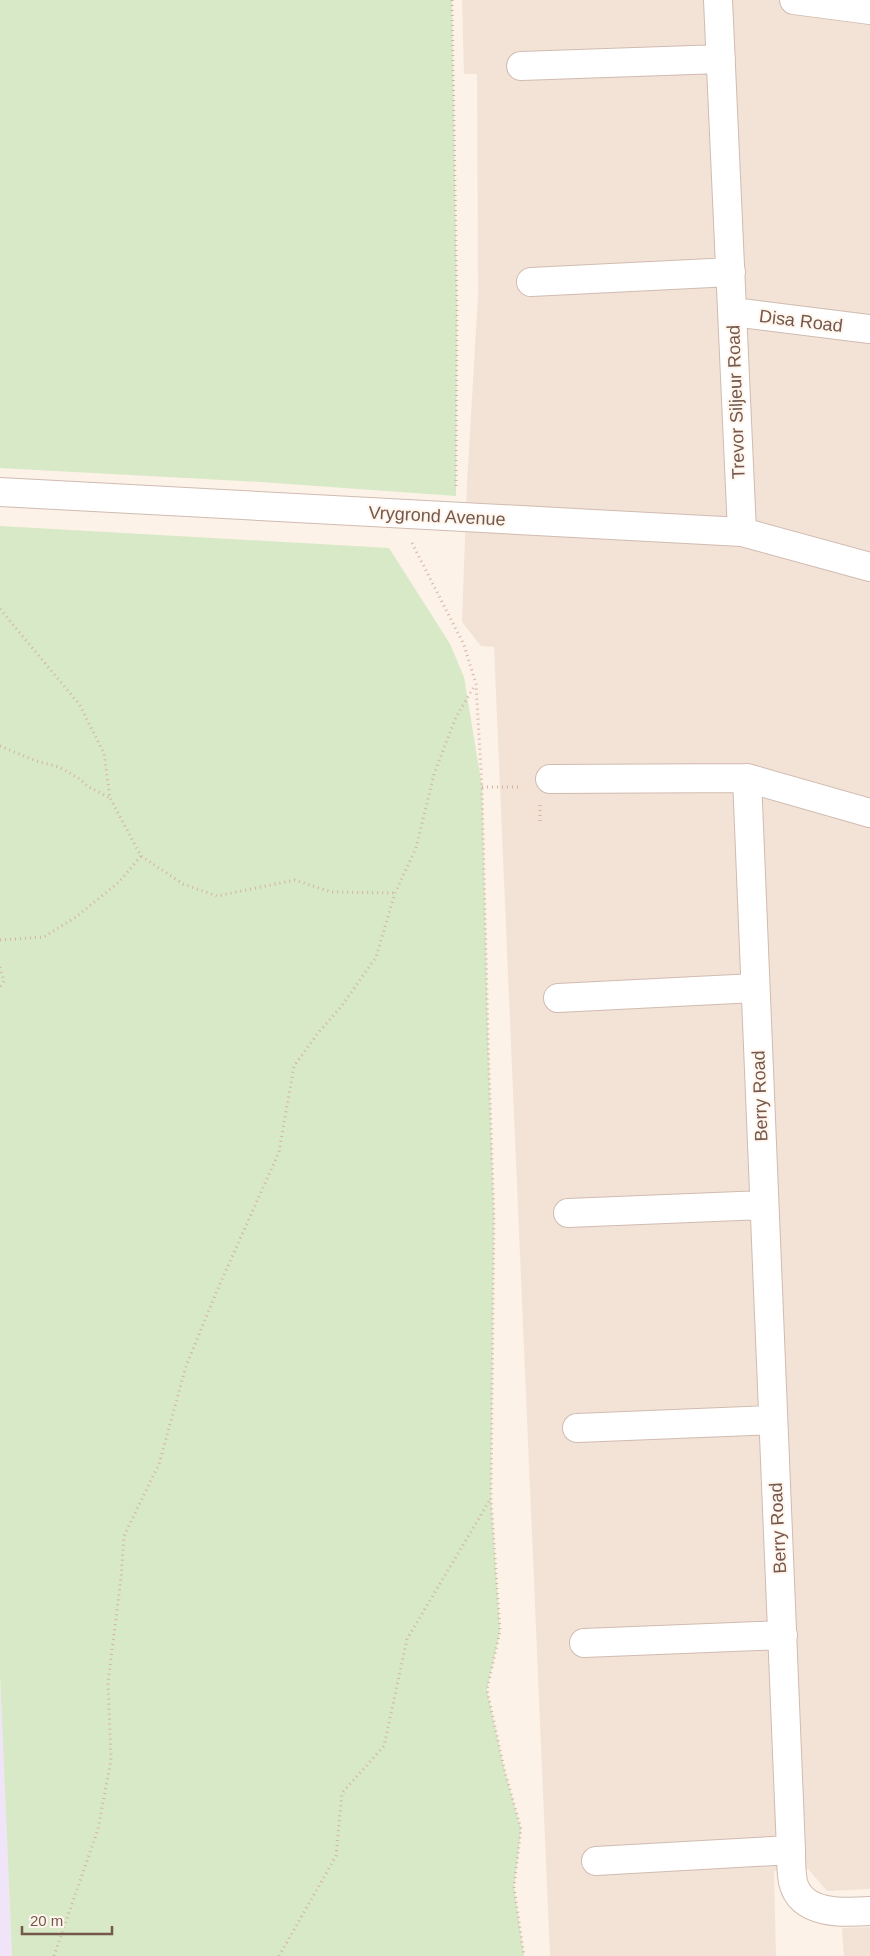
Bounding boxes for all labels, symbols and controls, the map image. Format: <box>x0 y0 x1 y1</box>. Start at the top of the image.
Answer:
street label: Disa Road <box>758 306 844 336</box>
street label: Trevor Siljeur Road <box>723 325 749 479</box>
street label: Vrygrond Avenue <box>368 502 506 530</box>
street label: Berry Road <box>748 1050 772 1142</box>
street label: Berry Road <box>766 1482 790 1574</box>
scale bar <box>22 1904 112 1936</box>
text: 20 m <box>30 1912 63 1929</box>

